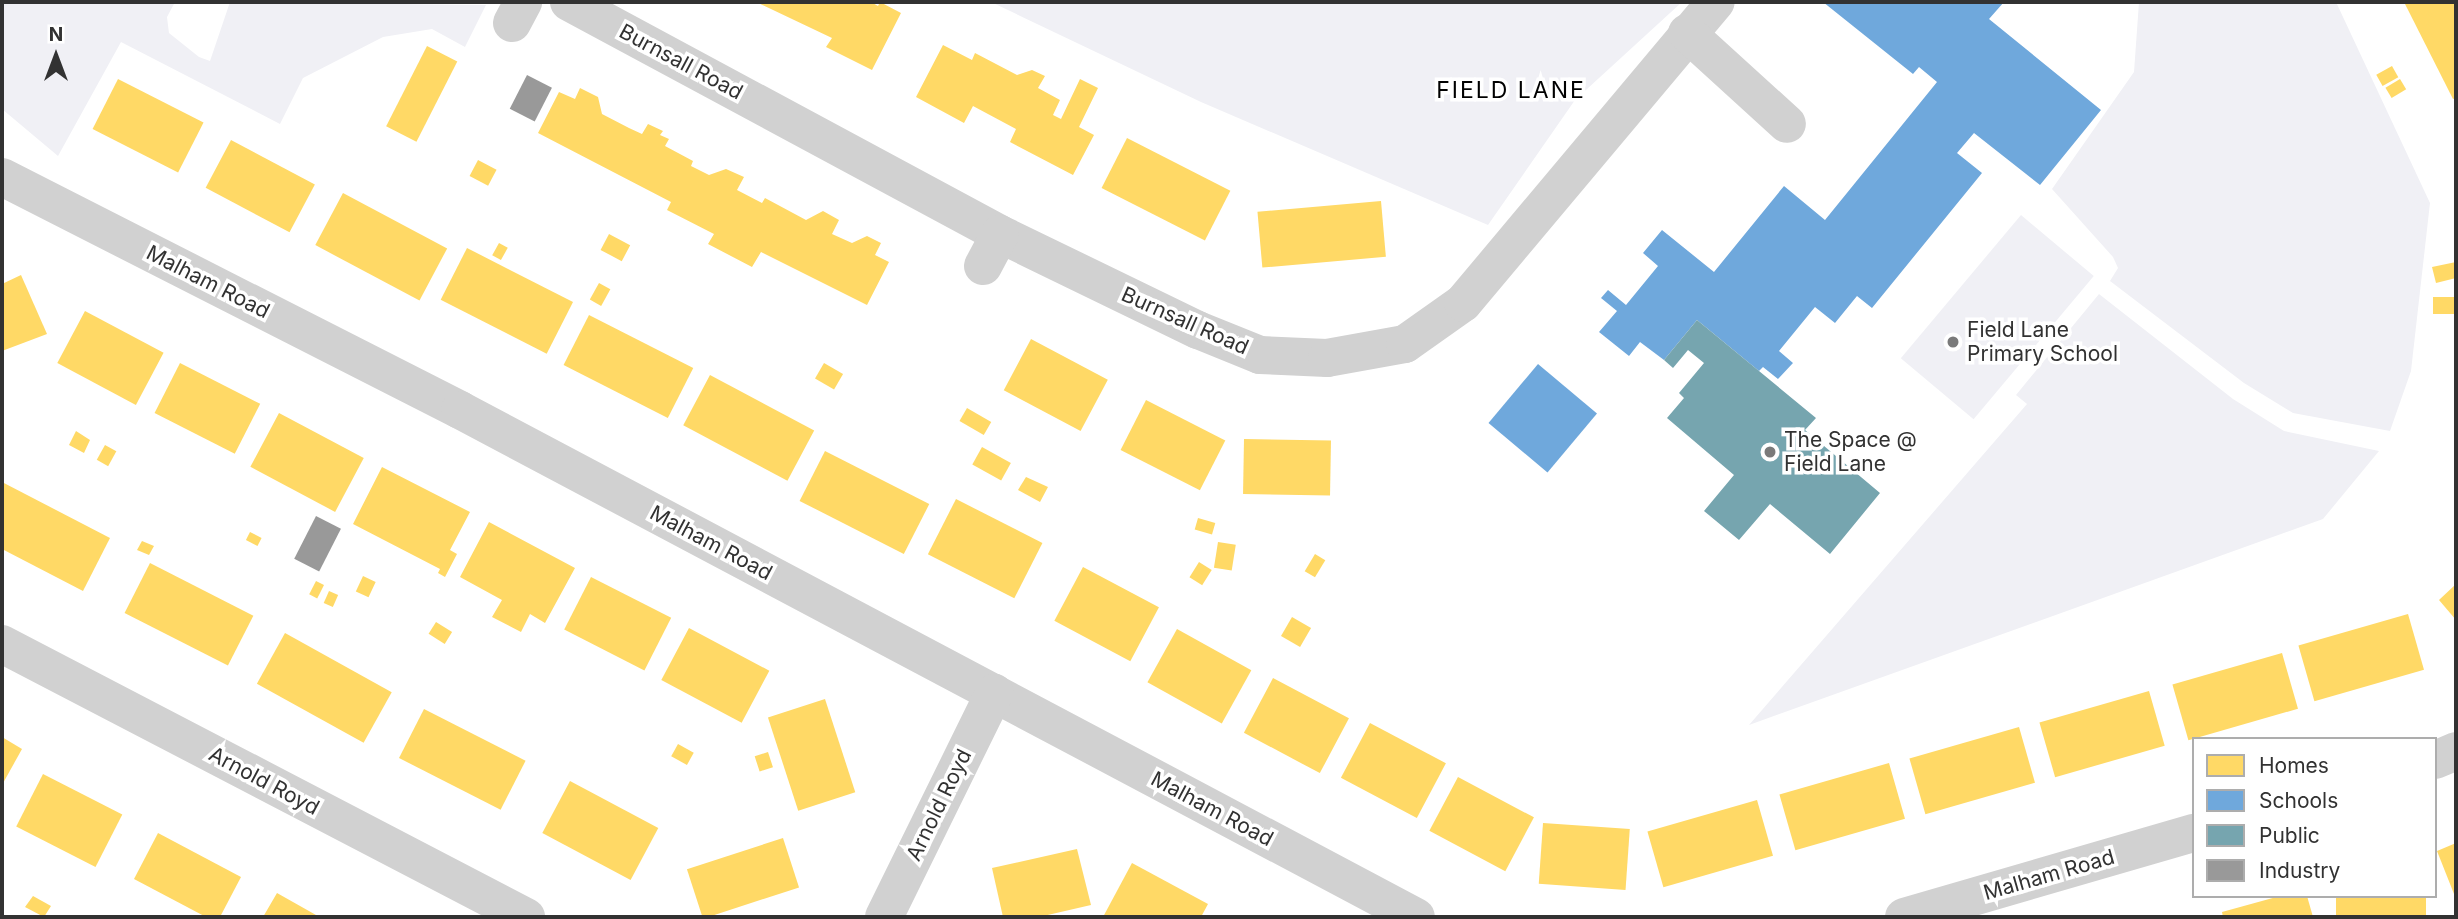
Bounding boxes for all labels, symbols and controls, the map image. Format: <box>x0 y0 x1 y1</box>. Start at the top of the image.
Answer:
street label: Burnsall Road <box>615 19 747 105</box>
north arrow <box>21 21 91 91</box>
text: N <box>49 23 63 46</box>
district label: FIELD LANE <box>1437 76 1585 104</box>
street label: Malham Road <box>142 240 274 324</box>
street label: Burnsall Road <box>1118 282 1252 360</box>
place label: Field Lane Primary School <box>1967 317 2118 367</box>
marker: Field Lane Primary School <box>1945 334 1961 350</box>
place label: The Space @ Field Lane <box>1784 427 1917 477</box>
marker: The Space @ Field Lane <box>1762 444 1778 460</box>
street label: Malham Road <box>645 500 777 586</box>
legend <box>2192 737 2437 898</box>
street label: Arnold Royd <box>205 741 323 821</box>
street label: Arnold Royd <box>901 745 977 865</box>
text: Homes <box>2259 753 2329 778</box>
street label: Malham Road <box>1146 766 1278 852</box>
text: Schools <box>2259 788 2338 813</box>
text: Public <box>2259 823 2320 848</box>
street label: Malham Road <box>1981 844 2117 906</box>
text: Industry <box>2259 858 2340 883</box>

